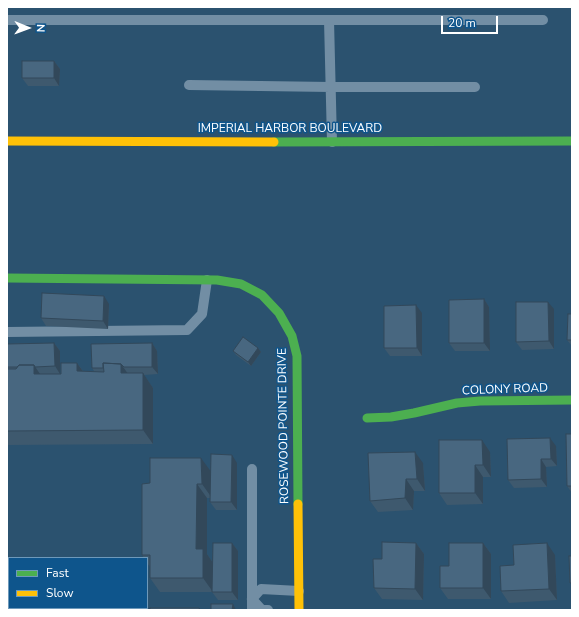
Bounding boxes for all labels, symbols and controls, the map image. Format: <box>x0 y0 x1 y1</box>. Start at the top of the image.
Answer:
north arrow <box>8 8 48 48</box>
scale bar <box>443 8 500 34</box>
text: 20 m <box>448 15 476 31</box>
text: N <box>33 24 48 32</box>
street label: IMPERIAL HARBOR BOULEVARD <box>198 122 382 136</box>
street label: ROSEWOOD POINTE DRIVE <box>275 348 293 504</box>
street label: COLONY ROAD <box>462 381 548 399</box>
legend <box>8 557 148 609</box>
text: Fast <box>46 565 69 581</box>
text: Slow <box>46 585 74 601</box>

